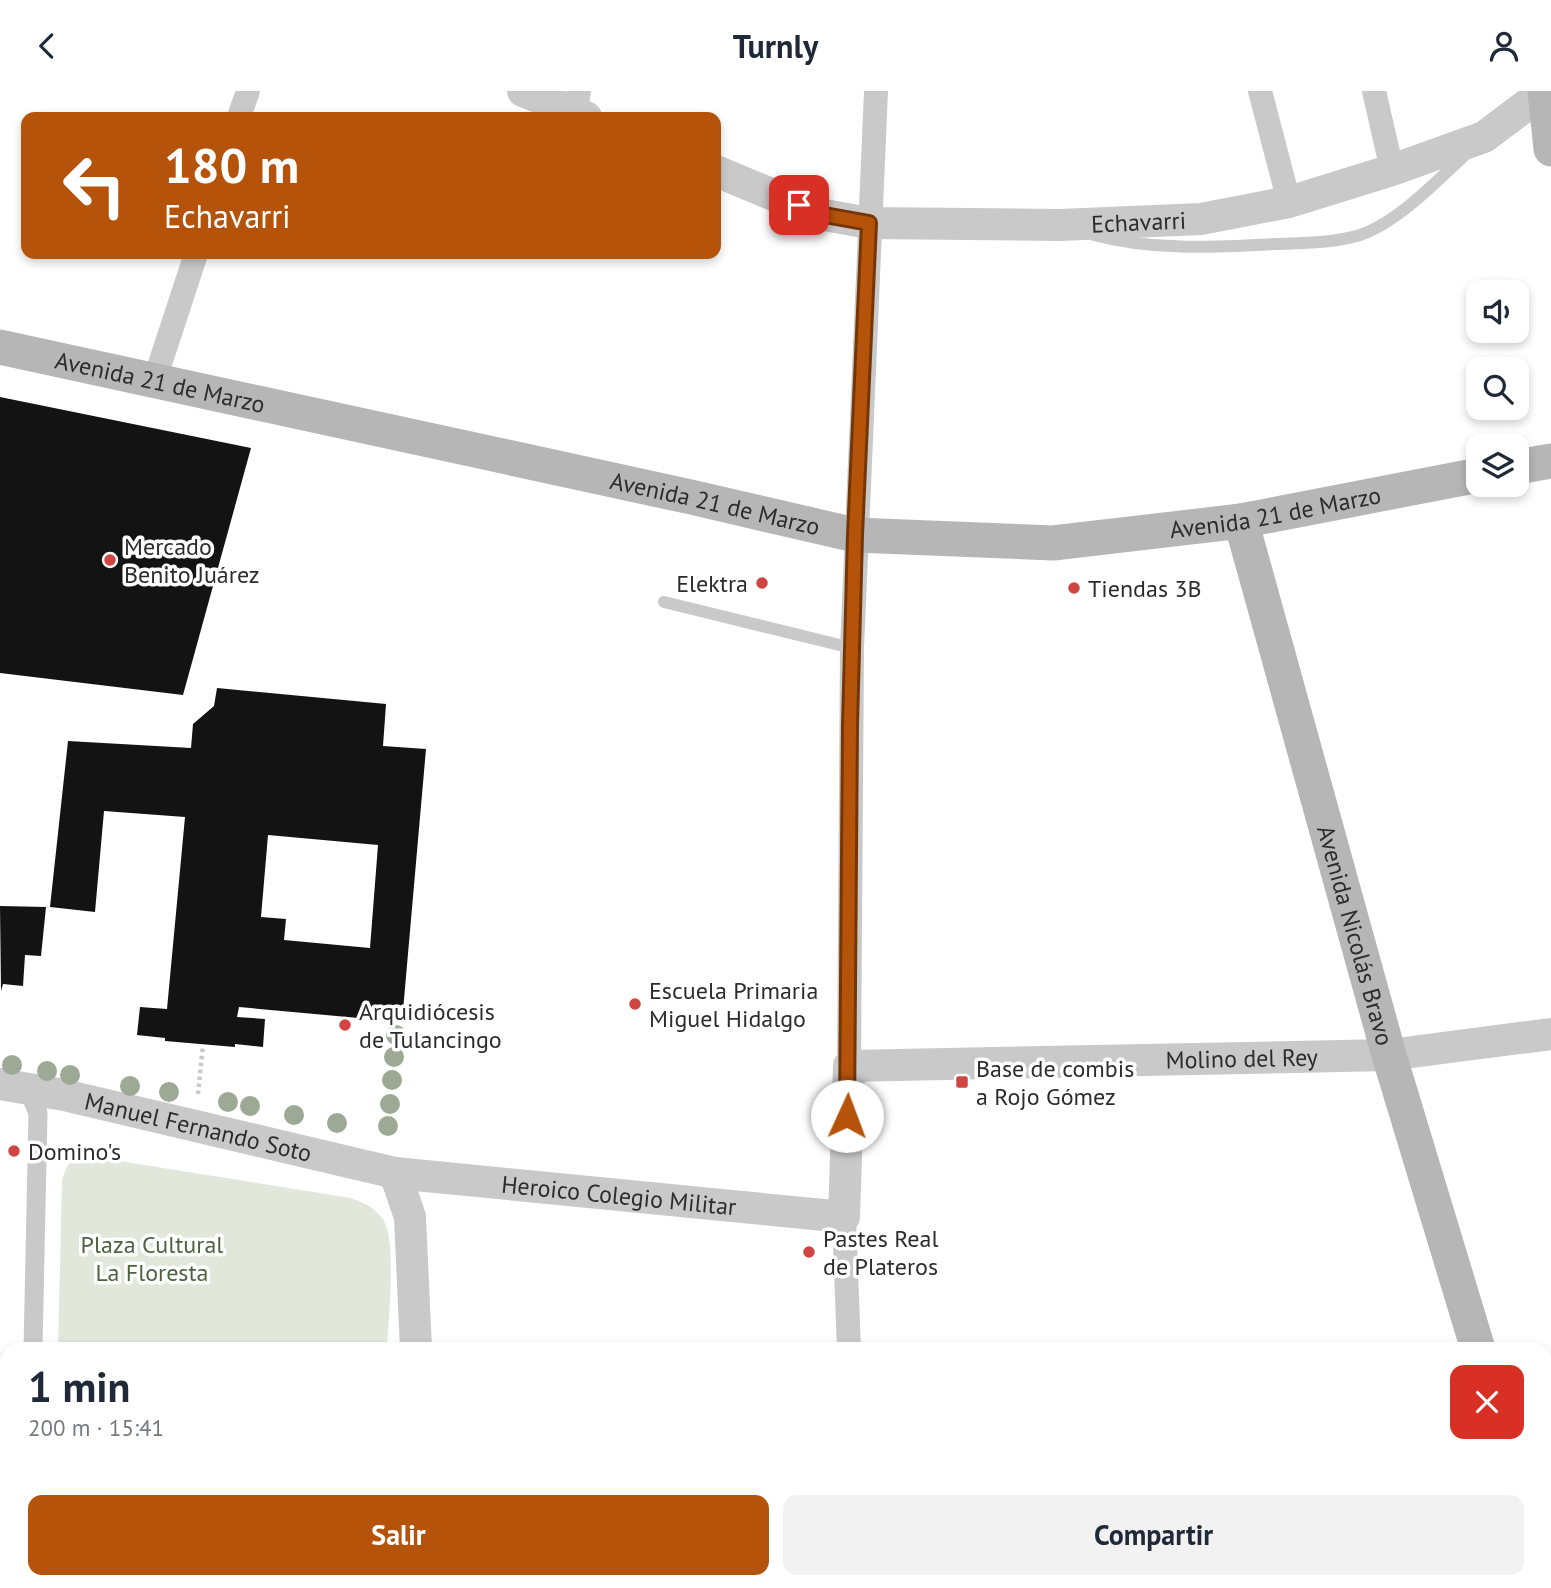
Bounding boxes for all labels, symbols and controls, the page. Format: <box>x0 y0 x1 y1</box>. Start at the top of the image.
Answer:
text: Turnly <box>733 25 818 67</box>
icon: back <box>28 27 66 65</box>
icon: person <box>1485 27 1523 65</box>
text: 180 m <box>164 133 299 197</box>
icon: left <box>49 140 140 231</box>
pin <box>769 175 829 235</box>
icon: arrive <box>780 186 818 224</box>
text: Echavarri <box>164 195 291 237</box>
street label: Echavarri <box>1090 204 1187 239</box>
map controls <box>1466 280 1529 497</box>
button: sound <box>1466 280 1529 343</box>
street label: Avenida 21 de Marzo <box>52 344 268 420</box>
button: search <box>1466 357 1529 420</box>
button: layers <box>1466 434 1529 497</box>
street label: Avenida 21 de Marzo <box>607 464 823 542</box>
street label: Avenida 21 de Marzo <box>1168 479 1383 545</box>
place label: Mercado Benito Juárez <box>124 531 260 590</box>
marker: Mercado Benito Juárez <box>102 552 118 568</box>
place label: Elektra <box>676 568 748 599</box>
place label: Tiendas 3B <box>1088 573 1202 604</box>
marker: Elektra <box>754 575 770 591</box>
marker: Tiendas 3B <box>1066 580 1082 596</box>
street label: Avenida Nicolás Bravo <box>1311 822 1401 1049</box>
place label: Escuela Primaria Miguel Hidalgo <box>649 975 818 1034</box>
place label: Arquidiócesis de Tulancingo <box>359 996 502 1055</box>
marker: Escuela Primaria Miguel Hidalgo <box>627 996 643 1012</box>
marker: Arquidiócesis de Tulancingo <box>337 1017 353 1033</box>
street label: Molino del Rey <box>1165 1041 1318 1075</box>
place label: Base de combis a Rojo Gómez <box>976 1053 1134 1112</box>
marker: Base de combis a Rojo Gómez <box>954 1074 970 1090</box>
position arrow <box>810 1079 884 1153</box>
street label: Manuel Fernando Soto <box>82 1085 315 1168</box>
place label: Domino's <box>28 1136 121 1167</box>
marker: Domino's <box>6 1143 22 1159</box>
street label: Heroico Colegio Militar <box>500 1168 738 1222</box>
place label: Pastes Real de Plateros <box>823 1223 938 1282</box>
park label: Plaza Cultural La Floresta <box>81 1229 223 1288</box>
marker: Pastes Real de Plateros <box>801 1244 817 1260</box>
text: 1 min <box>28 1359 130 1414</box>
button: close <box>1450 1365 1524 1439</box>
text: 200 m · 15:41 <box>28 1413 164 1442</box>
button: Salir <box>28 1495 769 1575</box>
button: Compartir <box>783 1495 1524 1575</box>

